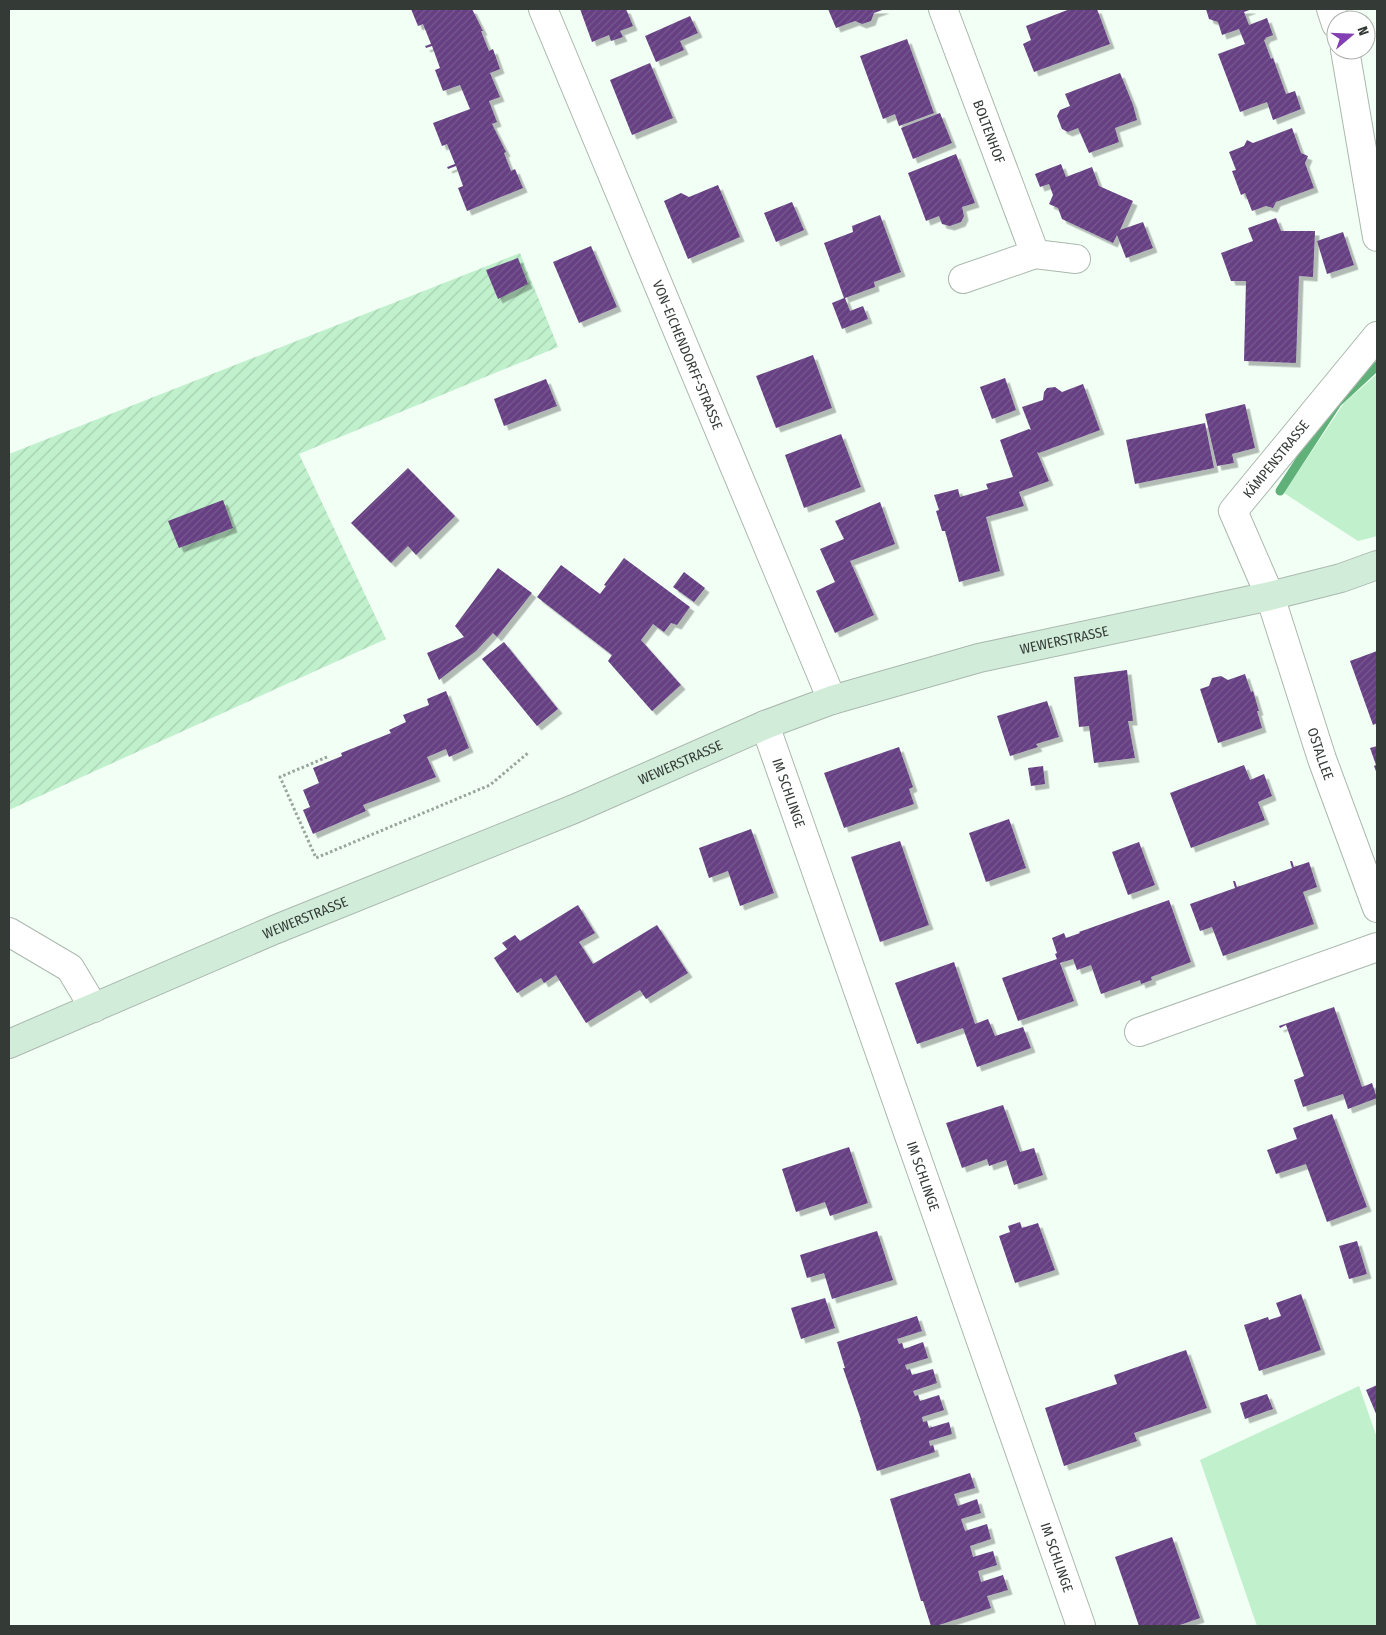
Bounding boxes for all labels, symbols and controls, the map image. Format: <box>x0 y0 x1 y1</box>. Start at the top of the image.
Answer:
north arrow <box>1326 10 1376 60</box>
text: N <box>1353 24 1372 38</box>
street label: BOLTENHOF <box>969 98 1008 166</box>
street label: VON-EICHENDORFF-STRASSE <box>648 278 726 433</box>
street label: KÄMPENSTRASSE <box>1240 417 1313 502</box>
street label: WEWERSTRASSE <box>1018 623 1110 658</box>
street label: OSTALLEE <box>1304 726 1337 783</box>
street label: WEWERSTRASSE <box>636 737 725 789</box>
street label: IM SCHLINGE <box>768 756 809 831</box>
street label: WEWERSTRASSE <box>260 893 351 943</box>
street label: IM SCHLINGE <box>903 1139 943 1214</box>
street label: IM SCHLINGE <box>1036 1520 1077 1595</box>

